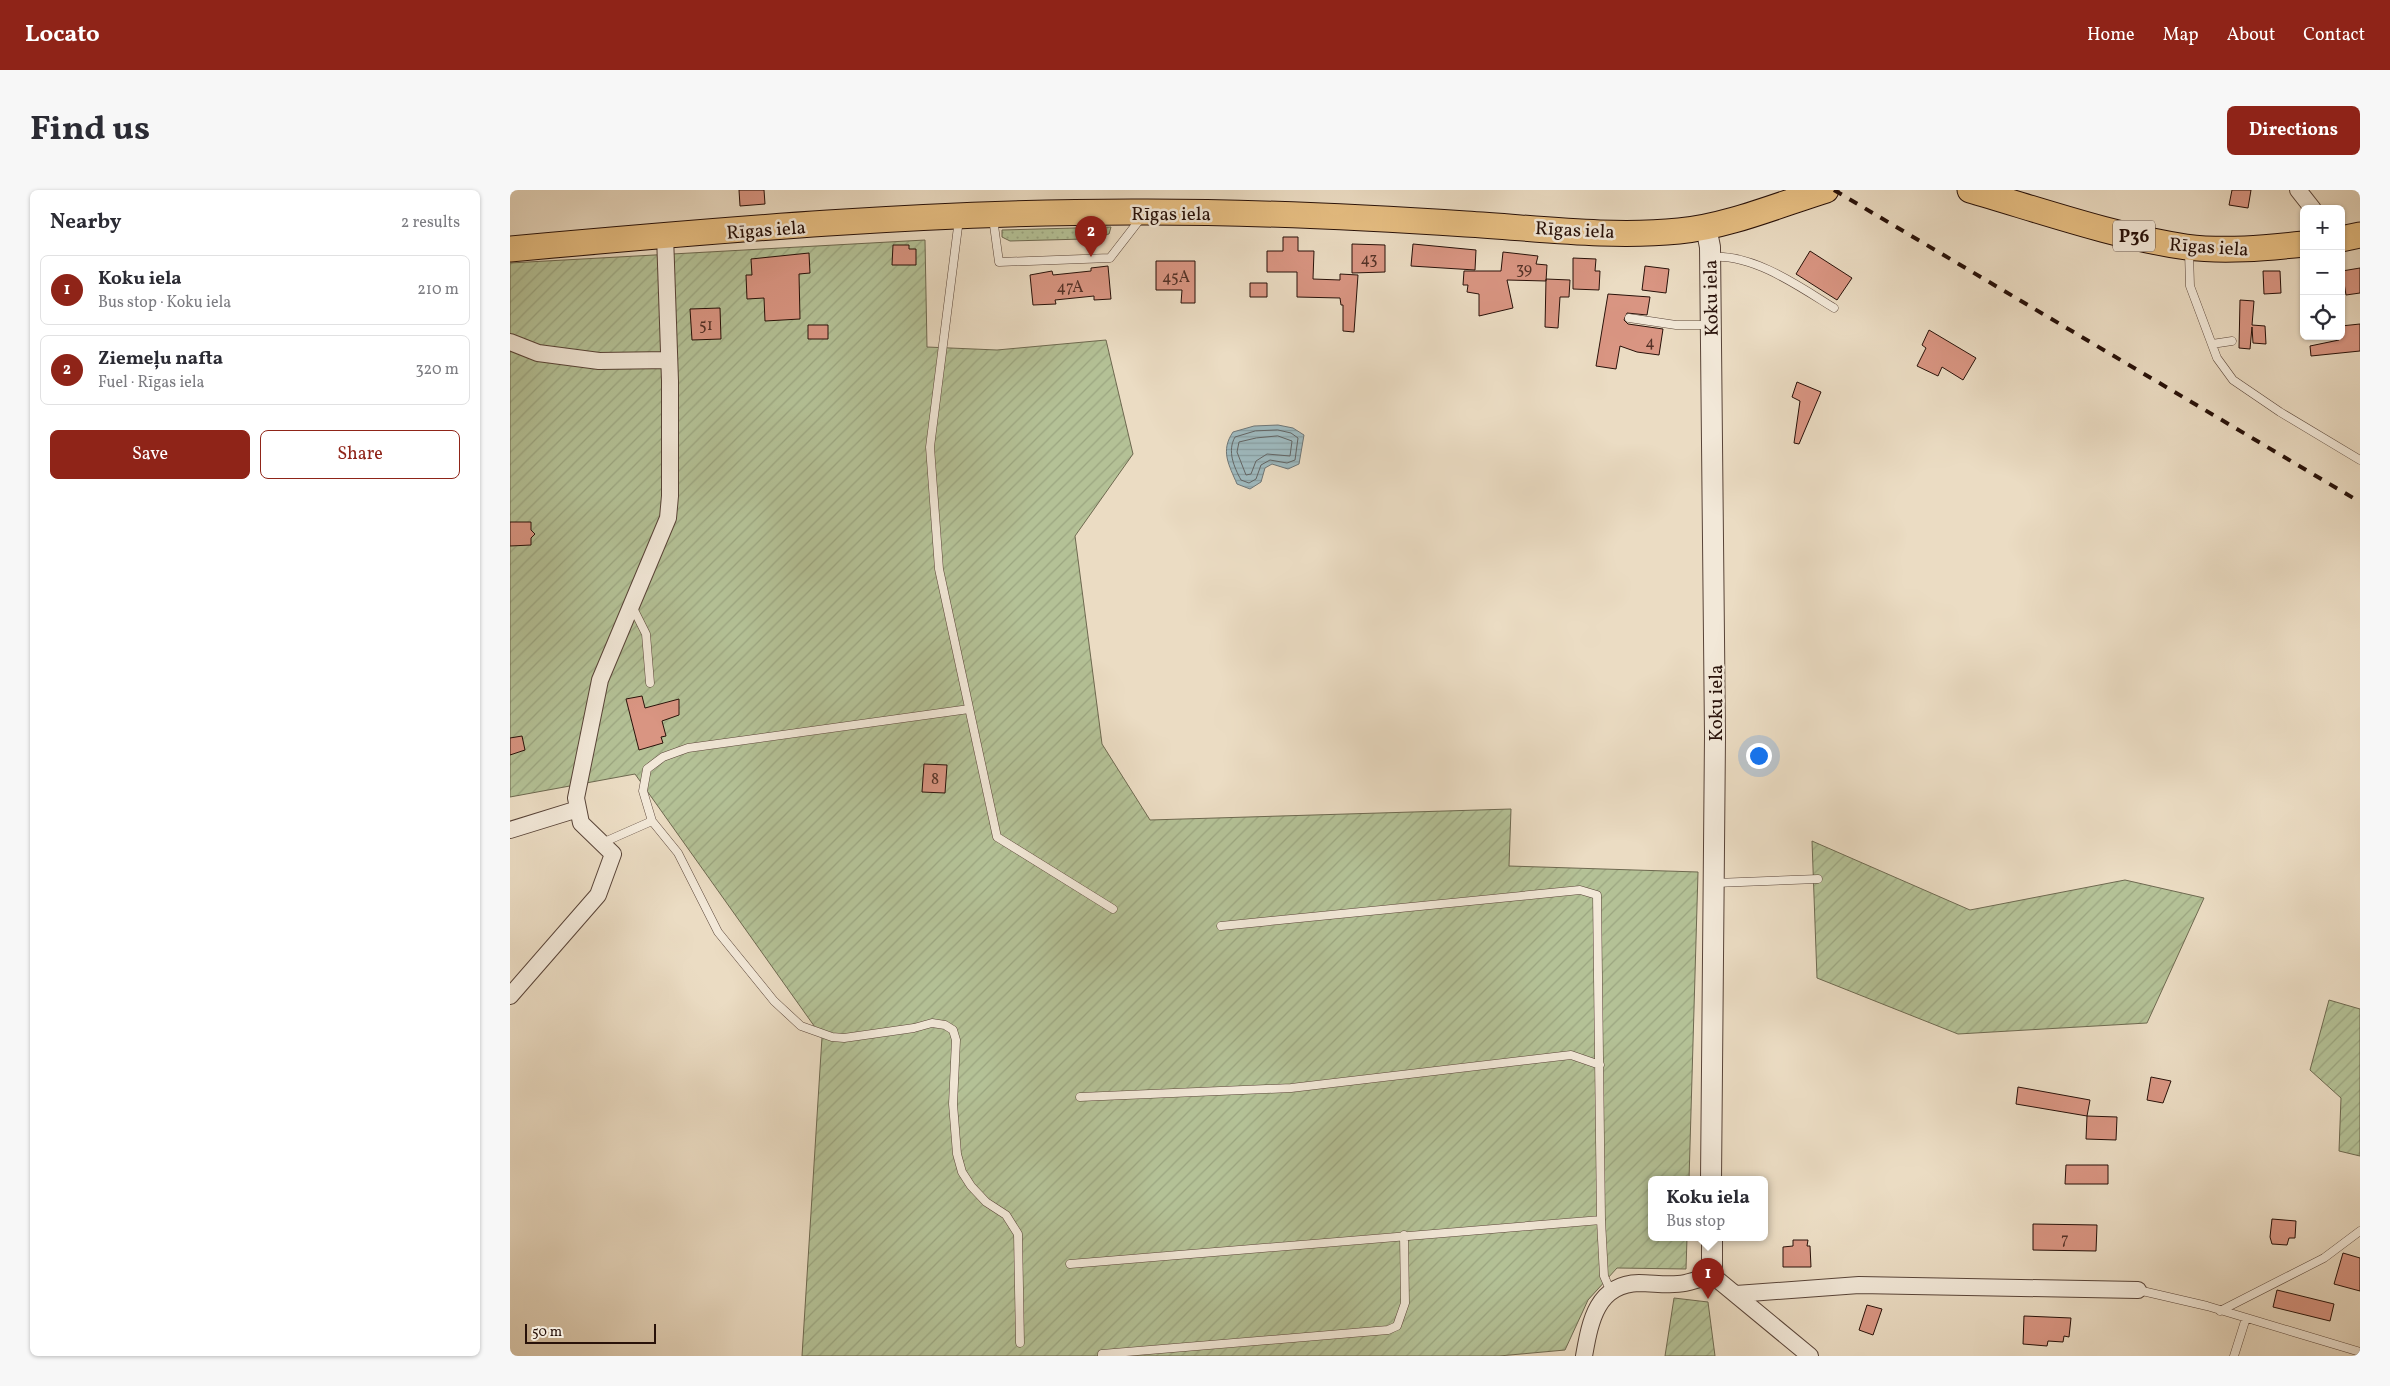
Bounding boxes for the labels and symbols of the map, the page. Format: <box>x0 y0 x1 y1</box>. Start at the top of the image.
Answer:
street label: Rīgas iela <box>1131 202 1211 228</box>
street label: Rīgas iela <box>725 215 807 247</box>
pin: 2 <box>1075 216 1107 257</box>
street label: Rīgas iela <box>1534 216 1615 246</box>
road number: P36 <box>2113 220 2155 251</box>
street label: Rīgas iela <box>2168 232 2250 264</box>
house number: 43 <box>1360 249 1378 271</box>
house number: 39 <box>1516 259 1532 281</box>
street label: Koku iela <box>1698 259 1726 337</box>
house number: 45A <box>1162 267 1190 289</box>
house number: 47A <box>1057 277 1083 299</box>
house number: 51 <box>699 315 713 337</box>
house number: 4 <box>1645 332 1655 354</box>
street label: Koku iela <box>1704 665 1730 741</box>
your location <box>1746 743 1772 769</box>
house number: 8 <box>931 769 939 791</box>
house number: 7 <box>2061 1229 2069 1251</box>
pin: 1 <box>1692 1258 1724 1299</box>
scale bar <box>525 1321 656 1344</box>

